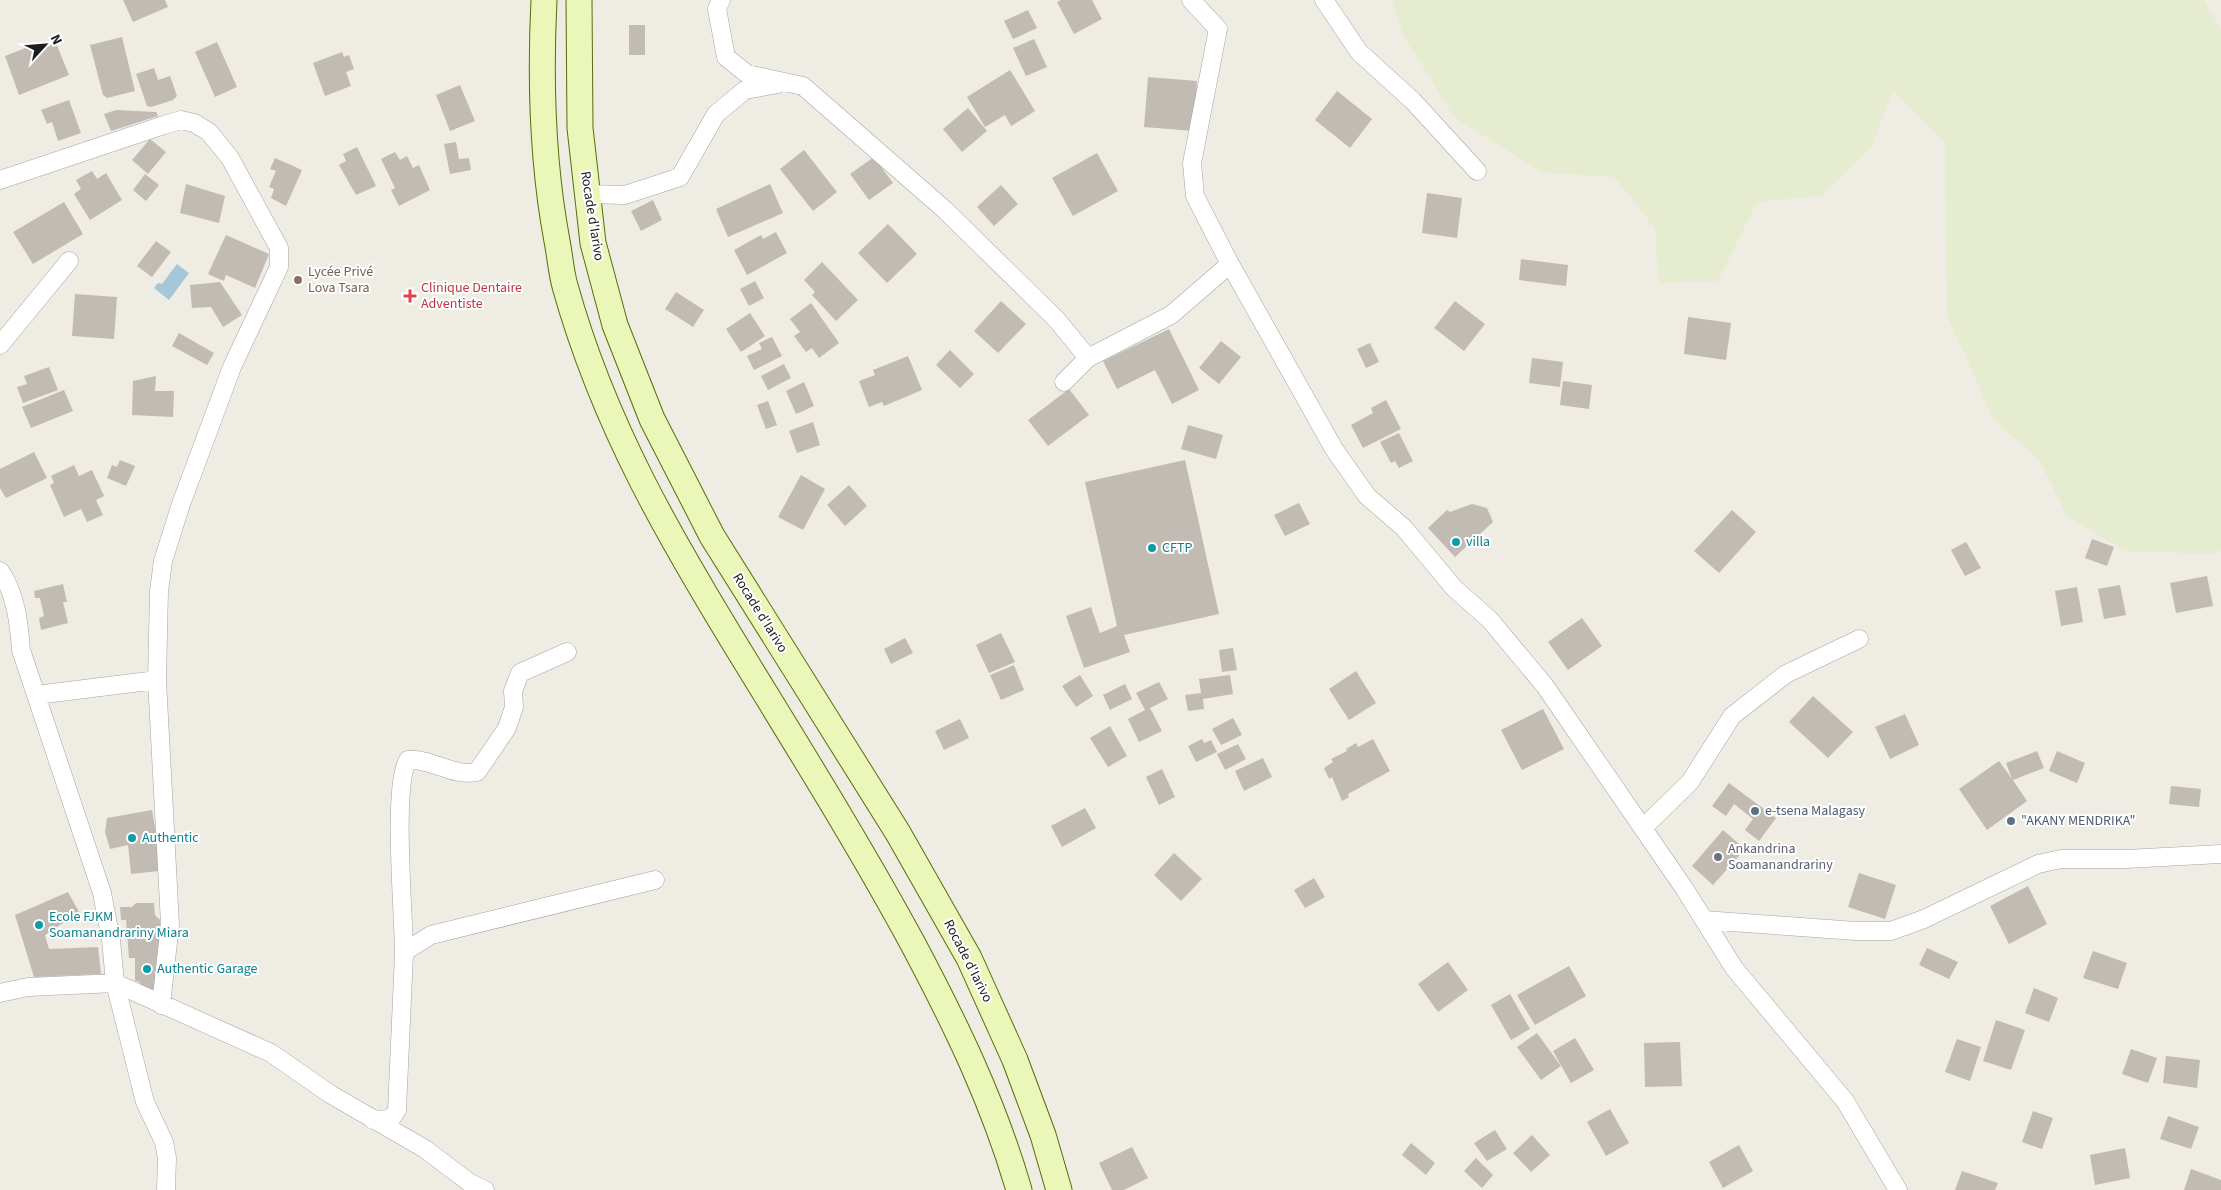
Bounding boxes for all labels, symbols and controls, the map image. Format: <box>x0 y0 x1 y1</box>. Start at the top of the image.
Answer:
north arrow <box>20 20 70 70</box>
text: N <box>45 31 67 48</box>
street label: Rocade d'Iarivo <box>575 170 609 262</box>
place label: Lycée Privé Lova Tsara <box>308 262 373 298</box>
marker: Lycée Privé Lova Tsara <box>292 274 304 286</box>
place label: Clinique Dentaire Adventiste <box>421 278 522 314</box>
marker: Clinique Dentaire Adventiste <box>403 289 417 303</box>
place label: villa <box>1466 532 1490 552</box>
marker: villa <box>1450 536 1462 548</box>
place label: CFTP <box>1162 538 1192 558</box>
marker: CFTP <box>1146 542 1158 554</box>
street label: Rocade d'Iarivo <box>728 569 792 657</box>
place label: e-tsena Malagasy <box>1765 801 1866 821</box>
marker: e-tsena Malagasy <box>1749 805 1761 817</box>
place label: "AKANY MENDRIKA" <box>2021 811 2136 831</box>
marker: "AKANY MENDRIKA" <box>2005 815 2017 827</box>
place label: Authentic <box>142 828 199 848</box>
marker: Authentic <box>126 832 138 844</box>
place label: Ankandrina Soamanandrariny <box>1728 839 1833 875</box>
marker: Ankandrina Soamanandrariny <box>1712 851 1724 863</box>
place label: Ecole FJKM Soamanandrariny Miara <box>49 907 189 943</box>
street label: Rocade d'Iarivo <box>939 916 997 1006</box>
marker: Ecole FJKM Soamanandrariny Miara <box>33 919 45 931</box>
place label: Authentic Garage <box>157 959 258 979</box>
marker: Authentic Garage <box>141 963 153 975</box>

